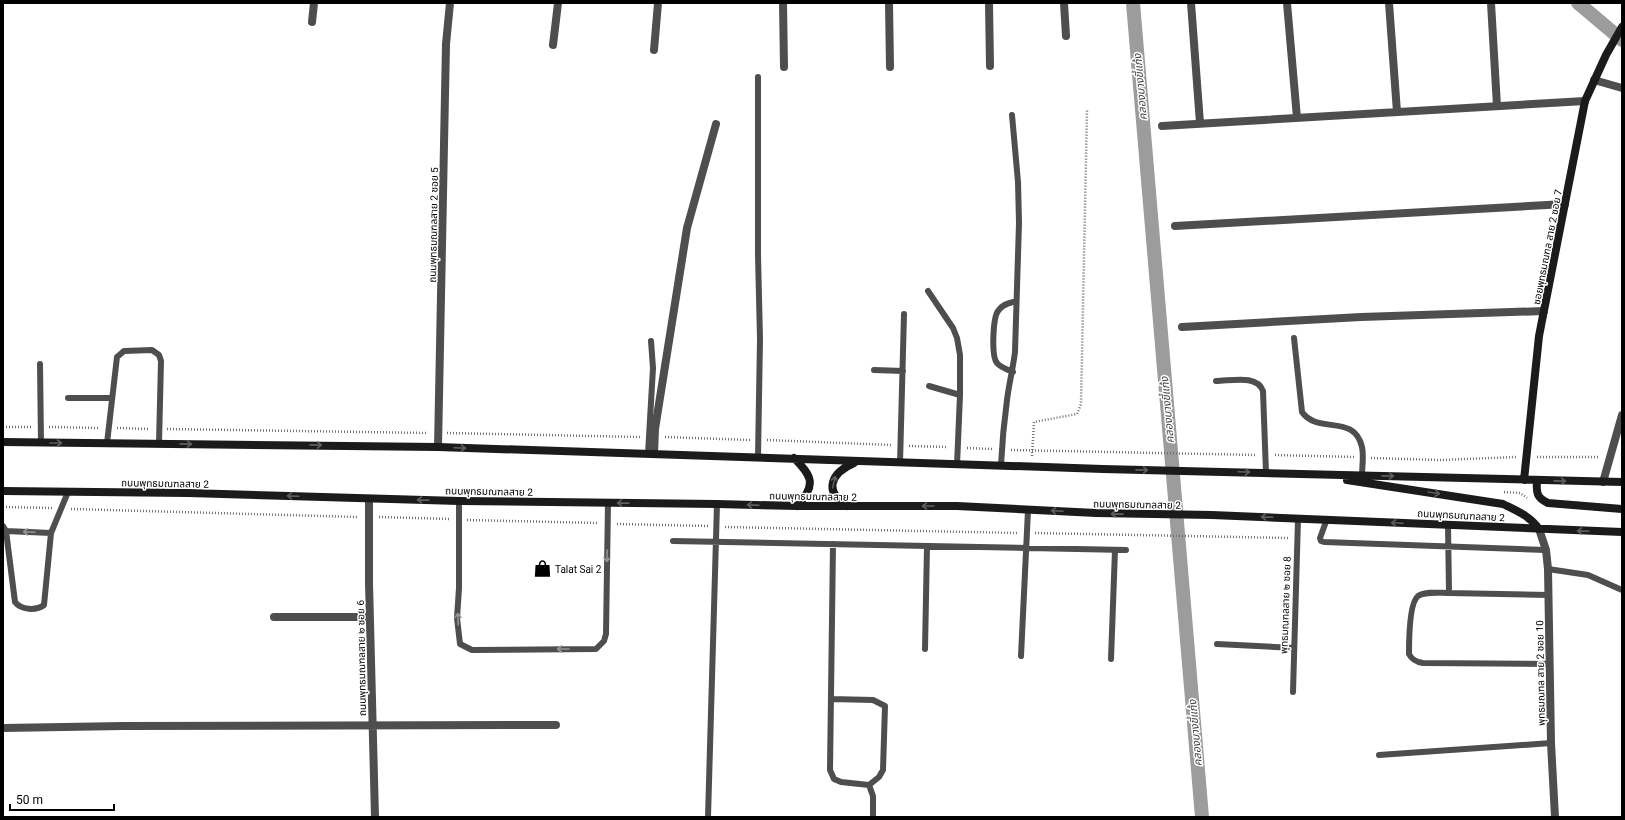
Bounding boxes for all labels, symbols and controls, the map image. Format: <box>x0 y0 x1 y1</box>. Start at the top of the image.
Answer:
water label: คลองบางขี้แก้ง <box>1129 52 1150 121</box>
street label: ถนนพุทธมณฑลสาย 2 ซอย 5 <box>427 167 441 283</box>
street label: ซอยพุทธมณฑล สาย 2 ซอย 7 <box>1531 188 1565 306</box>
water label: คลองบางขี้แก้ง <box>1156 375 1177 444</box>
one-way arrow <box>49 439 62 446</box>
one-way arrow <box>179 440 192 448</box>
one-way arrow <box>309 442 322 449</box>
one-way arrow <box>453 444 466 452</box>
one-way arrow <box>1135 466 1148 474</box>
one-way arrow <box>1237 469 1250 476</box>
one-way arrow <box>1381 473 1394 480</box>
one-way arrow <box>831 476 839 489</box>
street label: ถนนพุทธมณฑลสาย 2 <box>121 477 209 491</box>
one-way arrow <box>1553 477 1566 485</box>
street label: ถนนพุทธมณฑลสาย 2 <box>445 485 533 499</box>
one-way arrow <box>1427 489 1440 497</box>
street label: ถนนพุทธมณฑลสาย 2 <box>769 490 857 504</box>
one-way arrow <box>287 493 300 500</box>
one-way arrow <box>417 496 430 504</box>
street label: ถนนพุทธมณฑลสาย 2 <box>1093 498 1181 512</box>
one-way arrow <box>617 499 630 507</box>
one-way arrow <box>747 501 760 508</box>
one-way arrow <box>922 502 935 510</box>
one-way arrow <box>1051 508 1064 515</box>
street label: ถนนพุทธมณฑลสาย 2 <box>1417 508 1505 524</box>
one-way arrow <box>1111 510 1124 518</box>
one-way arrow <box>1261 514 1274 521</box>
one-way arrow <box>1391 519 1404 526</box>
one-way arrow <box>1577 527 1590 534</box>
one-way arrow <box>23 529 36 536</box>
one-way arrow <box>604 549 611 562</box>
street label: พุทธมณฑลสาย ๒ ซอย 8 <box>1278 556 1294 654</box>
shop icon: Talat Sai 2 <box>532 559 552 579</box>
place label: Talat Sai 2 <box>555 564 602 575</box>
street label: ถนนพุทธมณฑลสาย ๒ ซอย 6 <box>355 599 369 716</box>
one-way arrow <box>454 613 461 626</box>
street label: พุทธมณฑล สาย 2 ซอย 10 <box>1534 620 1548 726</box>
one-way arrow <box>557 645 570 653</box>
water label: คลองบางขี้แก้ง <box>1184 698 1205 767</box>
scale bar <box>10 786 114 812</box>
text: 50 m <box>16 793 43 807</box>

